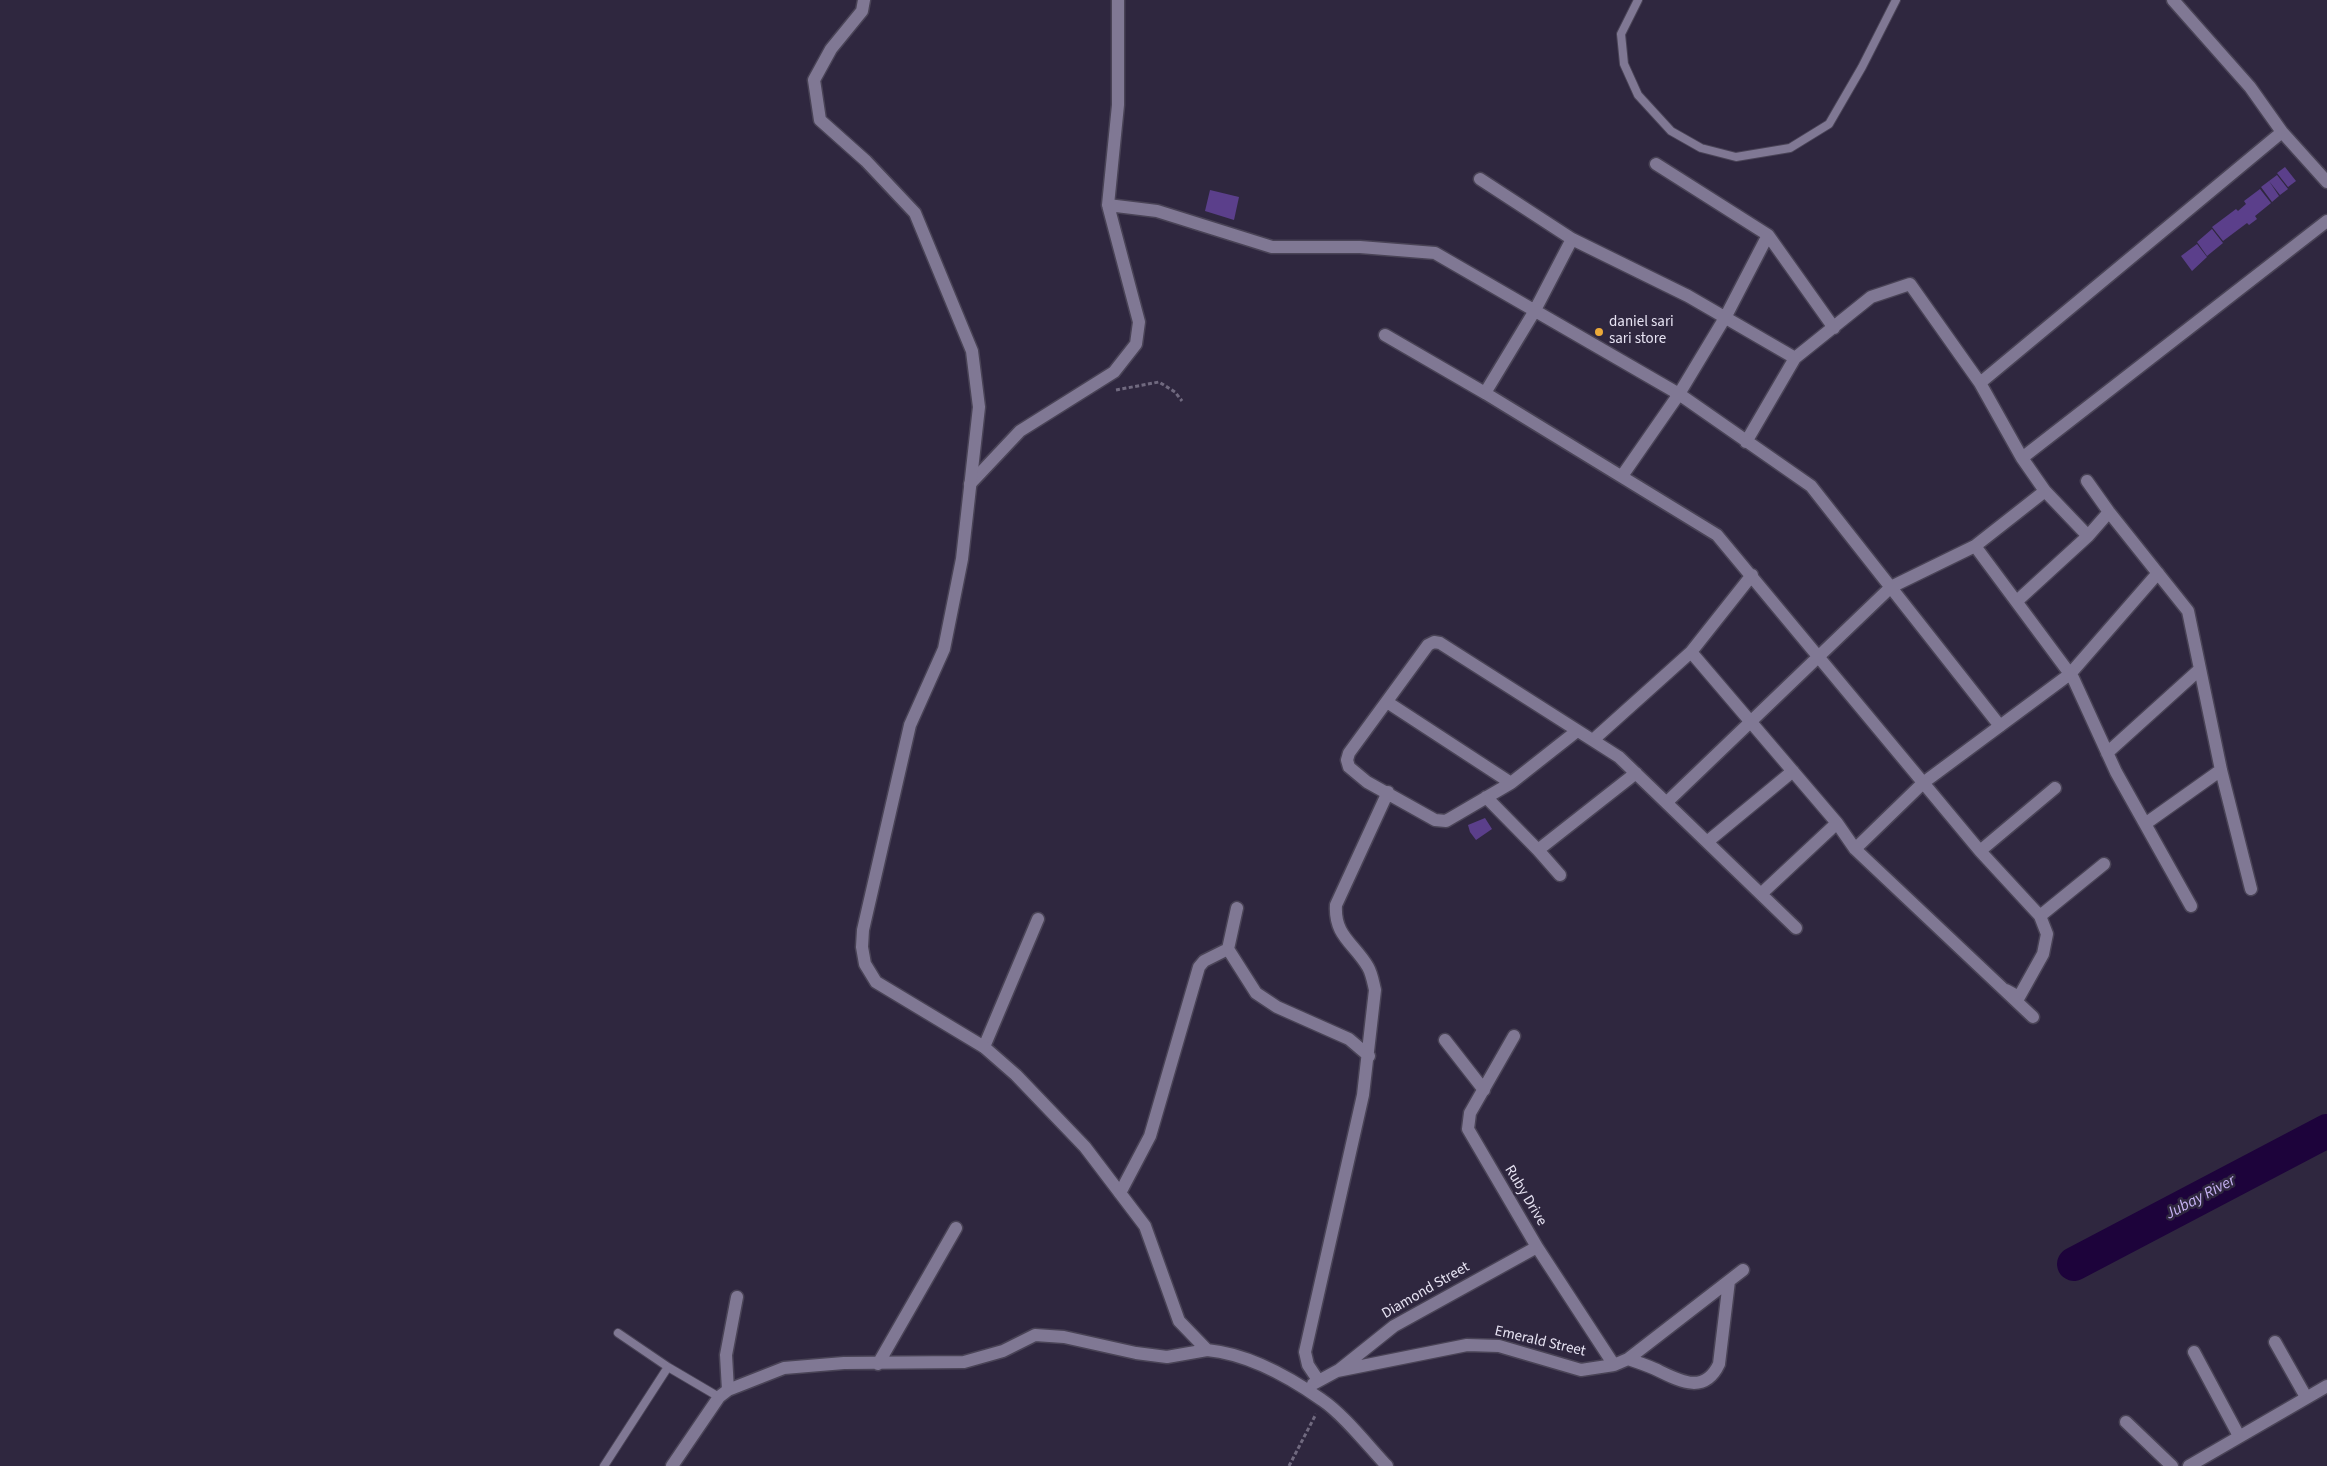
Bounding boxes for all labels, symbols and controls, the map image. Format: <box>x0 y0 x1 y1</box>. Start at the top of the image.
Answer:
place label: daniel sari sari store <box>1609 314 1674 349</box>
marker: daniel sari sari store <box>1593 326 1605 338</box>
street label: Ruby Drive <box>1500 1162 1550 1230</box>
water label: Jubay River <box>2163 1172 2239 1224</box>
street label: Diamond Street <box>1379 1259 1473 1323</box>
street label: Emerald Street <box>1493 1323 1587 1361</box>

